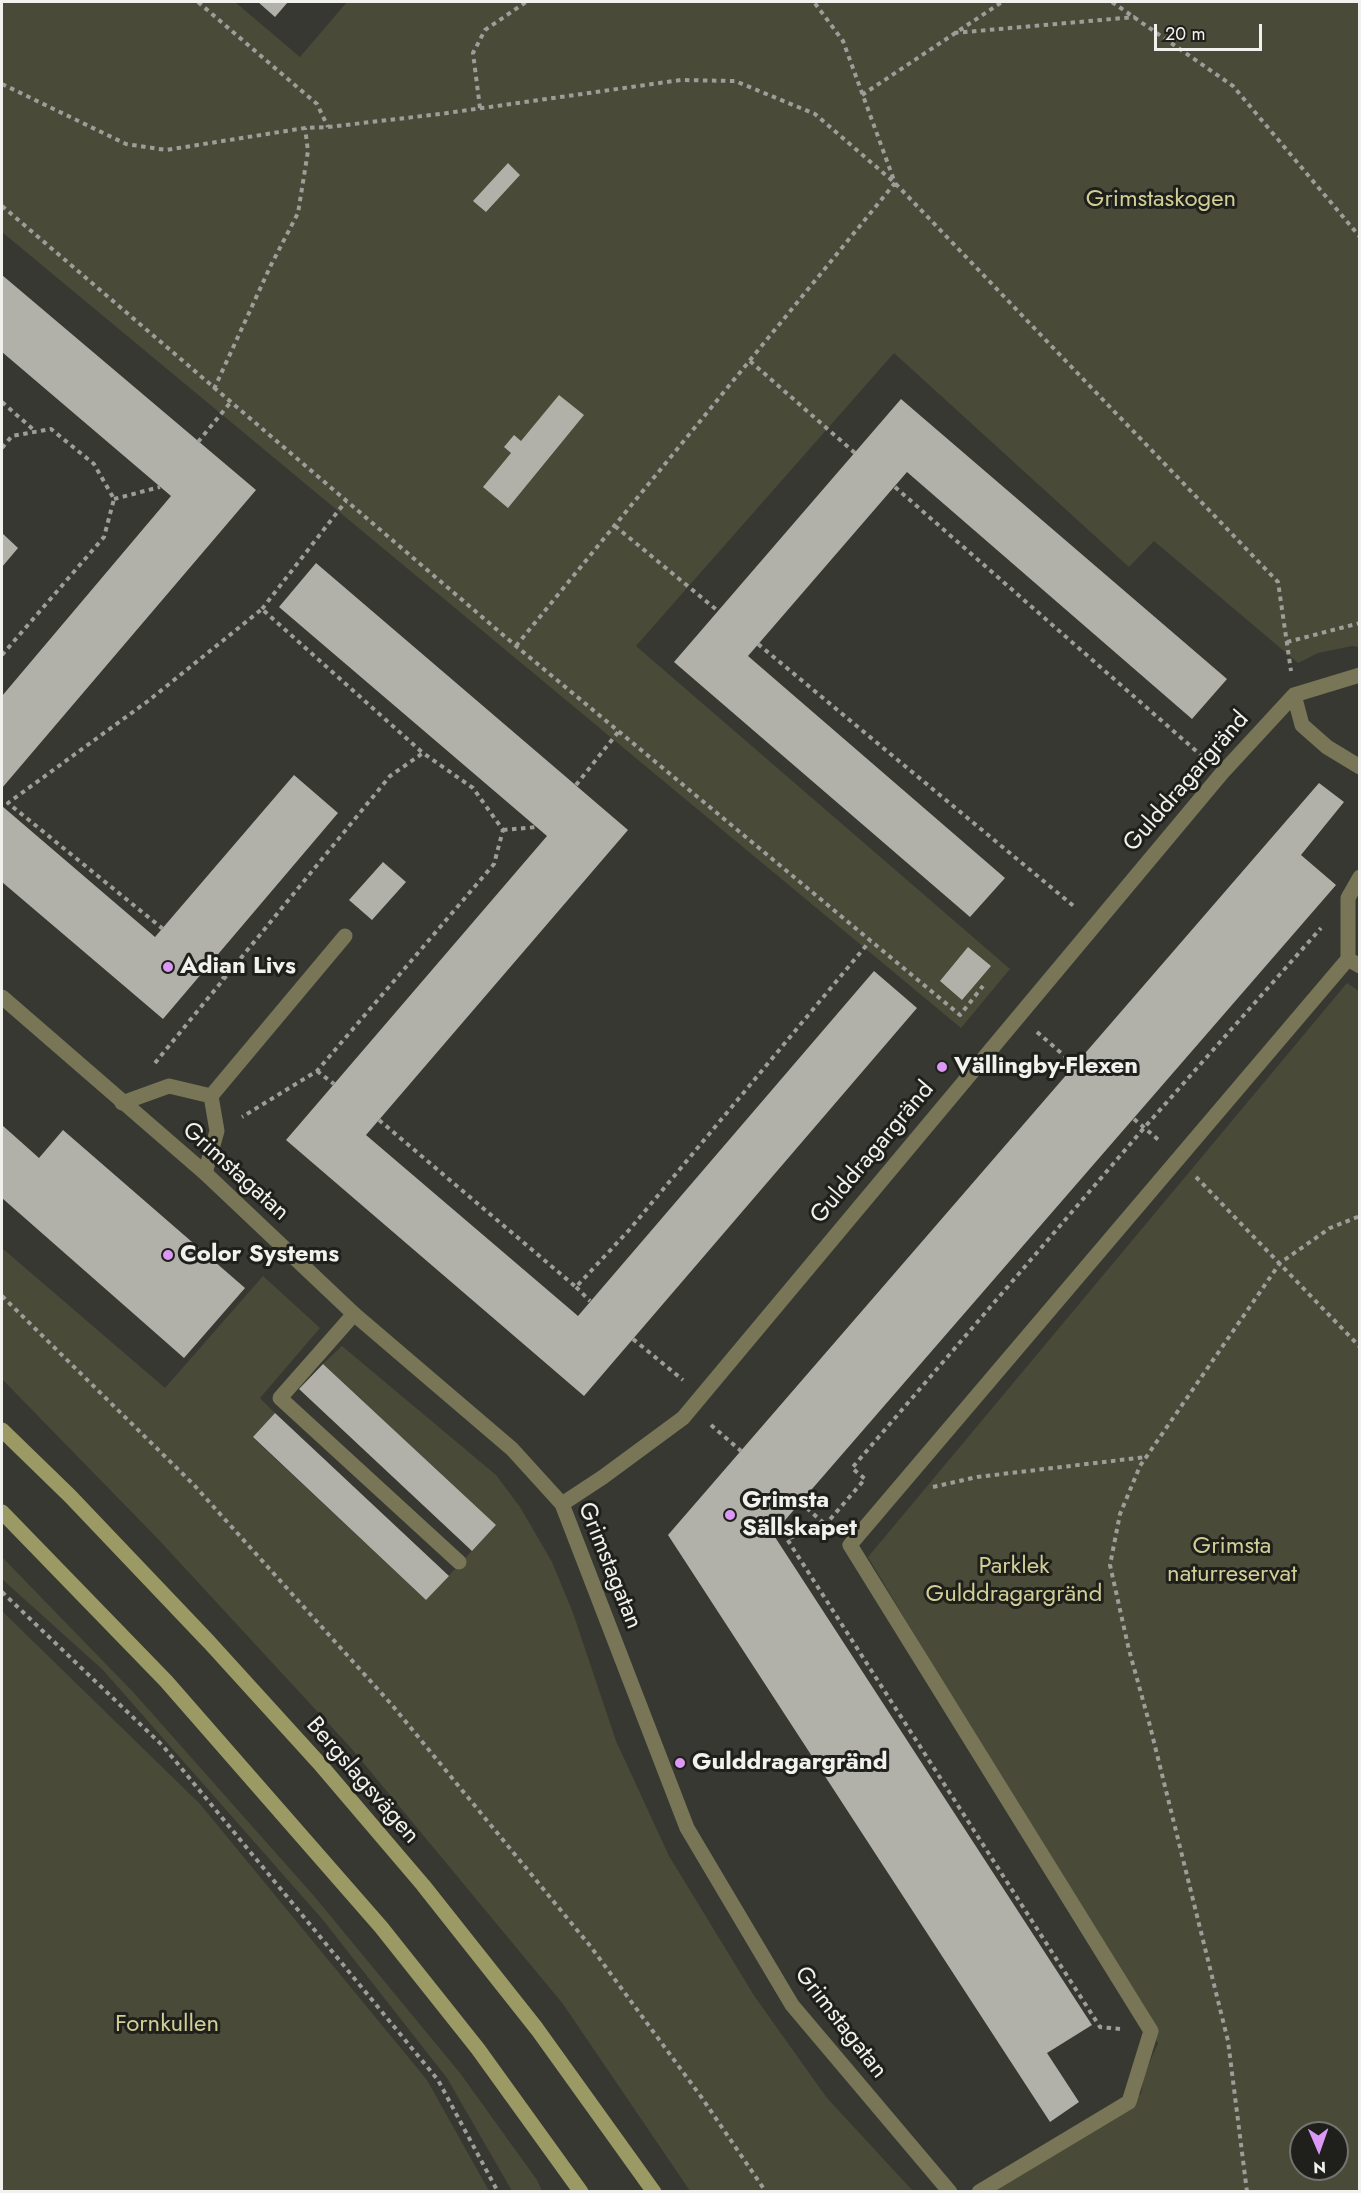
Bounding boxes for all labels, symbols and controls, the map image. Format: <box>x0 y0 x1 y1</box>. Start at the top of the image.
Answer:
scale bar <box>1157 12 1265 50</box>
text: 20 m <box>1165 21 1205 47</box>
park label: Grimstaskogen <box>1086 186 1236 214</box>
street label: Gulddragargränd <box>1118 706 1256 858</box>
place label: Adian Livs <box>180 953 296 981</box>
marker: Adian Livs <box>161 960 175 974</box>
place label: Vällingby-Flexen <box>954 1053 1138 1081</box>
marker: Vällingby-Flexen <box>935 1060 949 1074</box>
street label: Gulddragargränd <box>805 1076 941 1230</box>
street label: Grimstagatan <box>176 1117 294 1227</box>
place label: Color Systems <box>180 1241 339 1269</box>
marker: Color Systems <box>161 1248 175 1262</box>
place label: Grimsta Sällskapet <box>742 1487 857 1543</box>
street label: Grimstagatan <box>571 1499 647 1633</box>
marker: Grimsta Sällskapet <box>723 1508 737 1522</box>
park label: Grimsta naturreservat <box>1167 1533 1297 1589</box>
park label: Parklek Gulddragargränd <box>926 1553 1102 1609</box>
street label: Bergslagsvägen <box>299 1712 425 1850</box>
place label: Gulddragargränd <box>692 1749 887 1777</box>
marker: Gulddragargränd <box>673 1756 687 1770</box>
street label: Grimstagatan <box>787 1961 893 2085</box>
park label: Fornkullen <box>115 2011 219 2039</box>
north arrow <box>1289 2121 1349 2181</box>
text: N <box>1313 2156 1326 2179</box>

